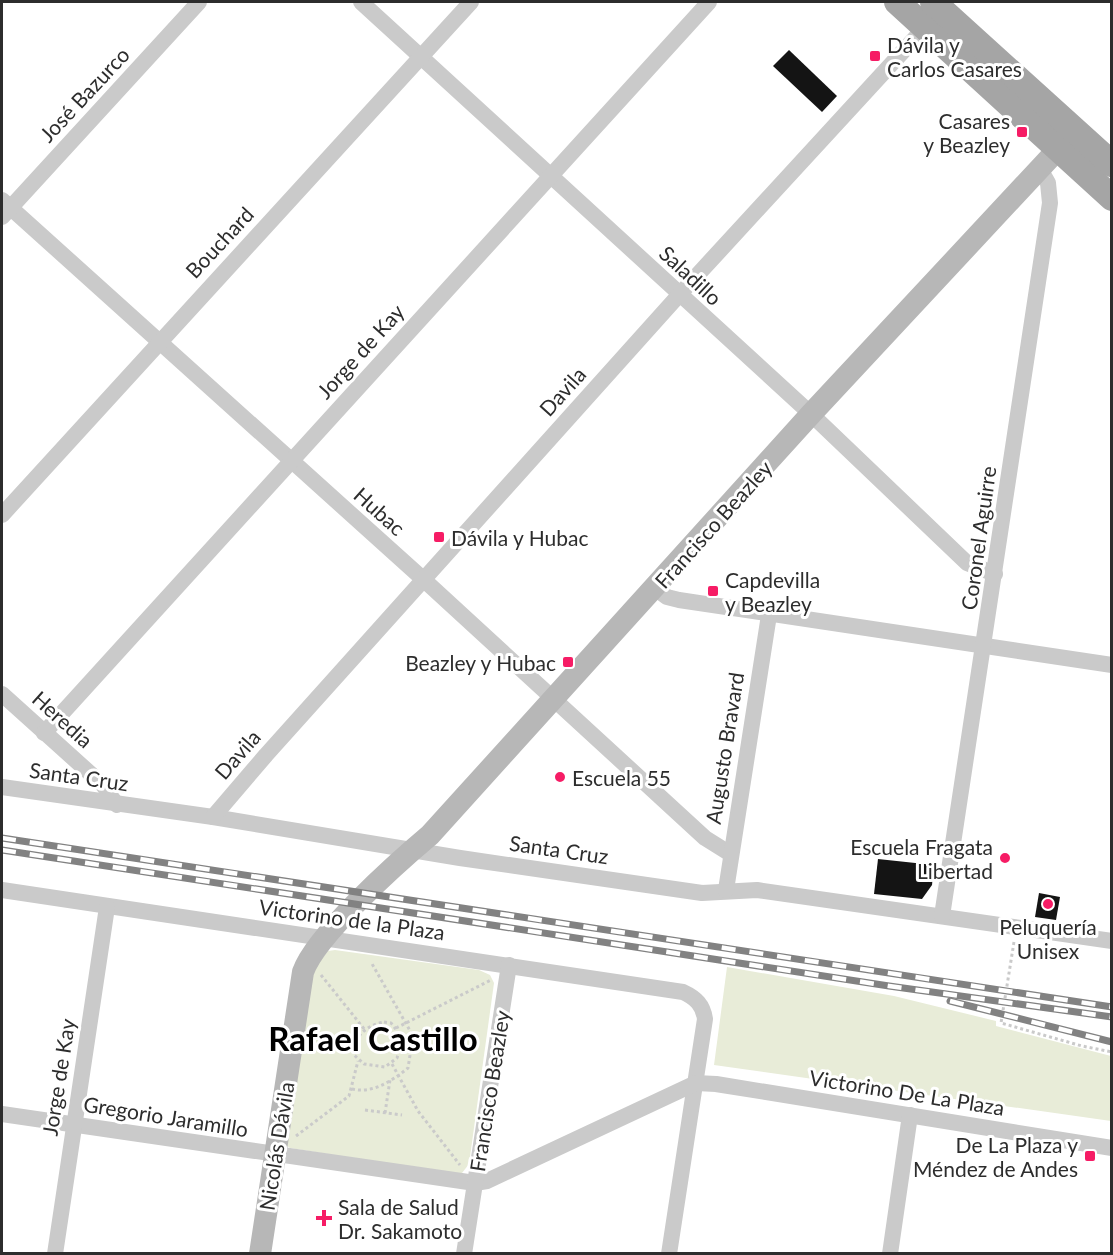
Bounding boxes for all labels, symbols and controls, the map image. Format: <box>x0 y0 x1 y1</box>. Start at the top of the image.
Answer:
place label: Dávila y Carlos Casares <box>887 32 1022 81</box>
street label: José Bazurco <box>34 42 134 146</box>
marker: Dávila y Carlos Casares <box>868 49 882 63</box>
place label: Casares y Beazley <box>923 108 1010 157</box>
marker: Casares y Beazley <box>1015 125 1029 139</box>
street label: Bouchard <box>180 201 258 283</box>
street label: Saladillo <box>655 240 727 310</box>
street label: Jorge de Kay <box>311 299 409 403</box>
street label: Davila <box>534 361 590 421</box>
street label: Francisco Beazley <box>649 455 777 593</box>
street label: Coronel Aguirre <box>956 464 1000 612</box>
street label: Hubac <box>349 482 411 540</box>
place label: Dávila y Hubac <box>451 525 589 550</box>
marker: Dávila y Hubac <box>432 530 446 544</box>
place label: Capdevilla y Beazley <box>725 567 820 616</box>
marker: Capdevilla y Beazley <box>706 584 720 598</box>
place label: Beazley y Hubac <box>405 650 556 675</box>
marker: Beazley y Hubac <box>561 655 575 669</box>
street label: Augusto Bravard <box>700 670 748 826</box>
street label: Heredia <box>28 686 98 752</box>
street label: Davila <box>209 724 265 784</box>
street label: Santa Cruz <box>28 757 130 795</box>
place label: Escuela 55 <box>572 765 671 790</box>
marker: Escuela 55 <box>553 770 567 784</box>
street label: Santa Cruz <box>508 830 610 868</box>
place label: Escuela Fragata Libertad <box>850 834 993 883</box>
marker: Escuela Fragata Libertad <box>998 851 1012 865</box>
street label: Victorino de la Plaza <box>258 894 446 944</box>
marker: Peluquería Unisex <box>1041 897 1055 911</box>
place label: Peluquería Unisex <box>999 914 1097 963</box>
street label: Francisco Beazley <box>464 1008 514 1173</box>
street label: Jorge de Kay <box>36 1017 80 1137</box>
district label: Rafael Castillo <box>268 1018 478 1058</box>
street label: Victorino De La Plaza <box>808 1064 1006 1120</box>
street label: Nicolás Dávila <box>254 1080 298 1212</box>
street label: Gregorio Jaramillo <box>82 1091 250 1141</box>
place label: De La Plaza y Méndez de Andes <box>913 1132 1078 1181</box>
marker: De La Plaza y Méndez de Andes <box>1083 1149 1097 1163</box>
place label: Sala de Salud Dr. Sakamoto <box>338 1194 462 1243</box>
marker: Sala de Salud Dr. Sakamoto <box>315 1209 333 1227</box>

